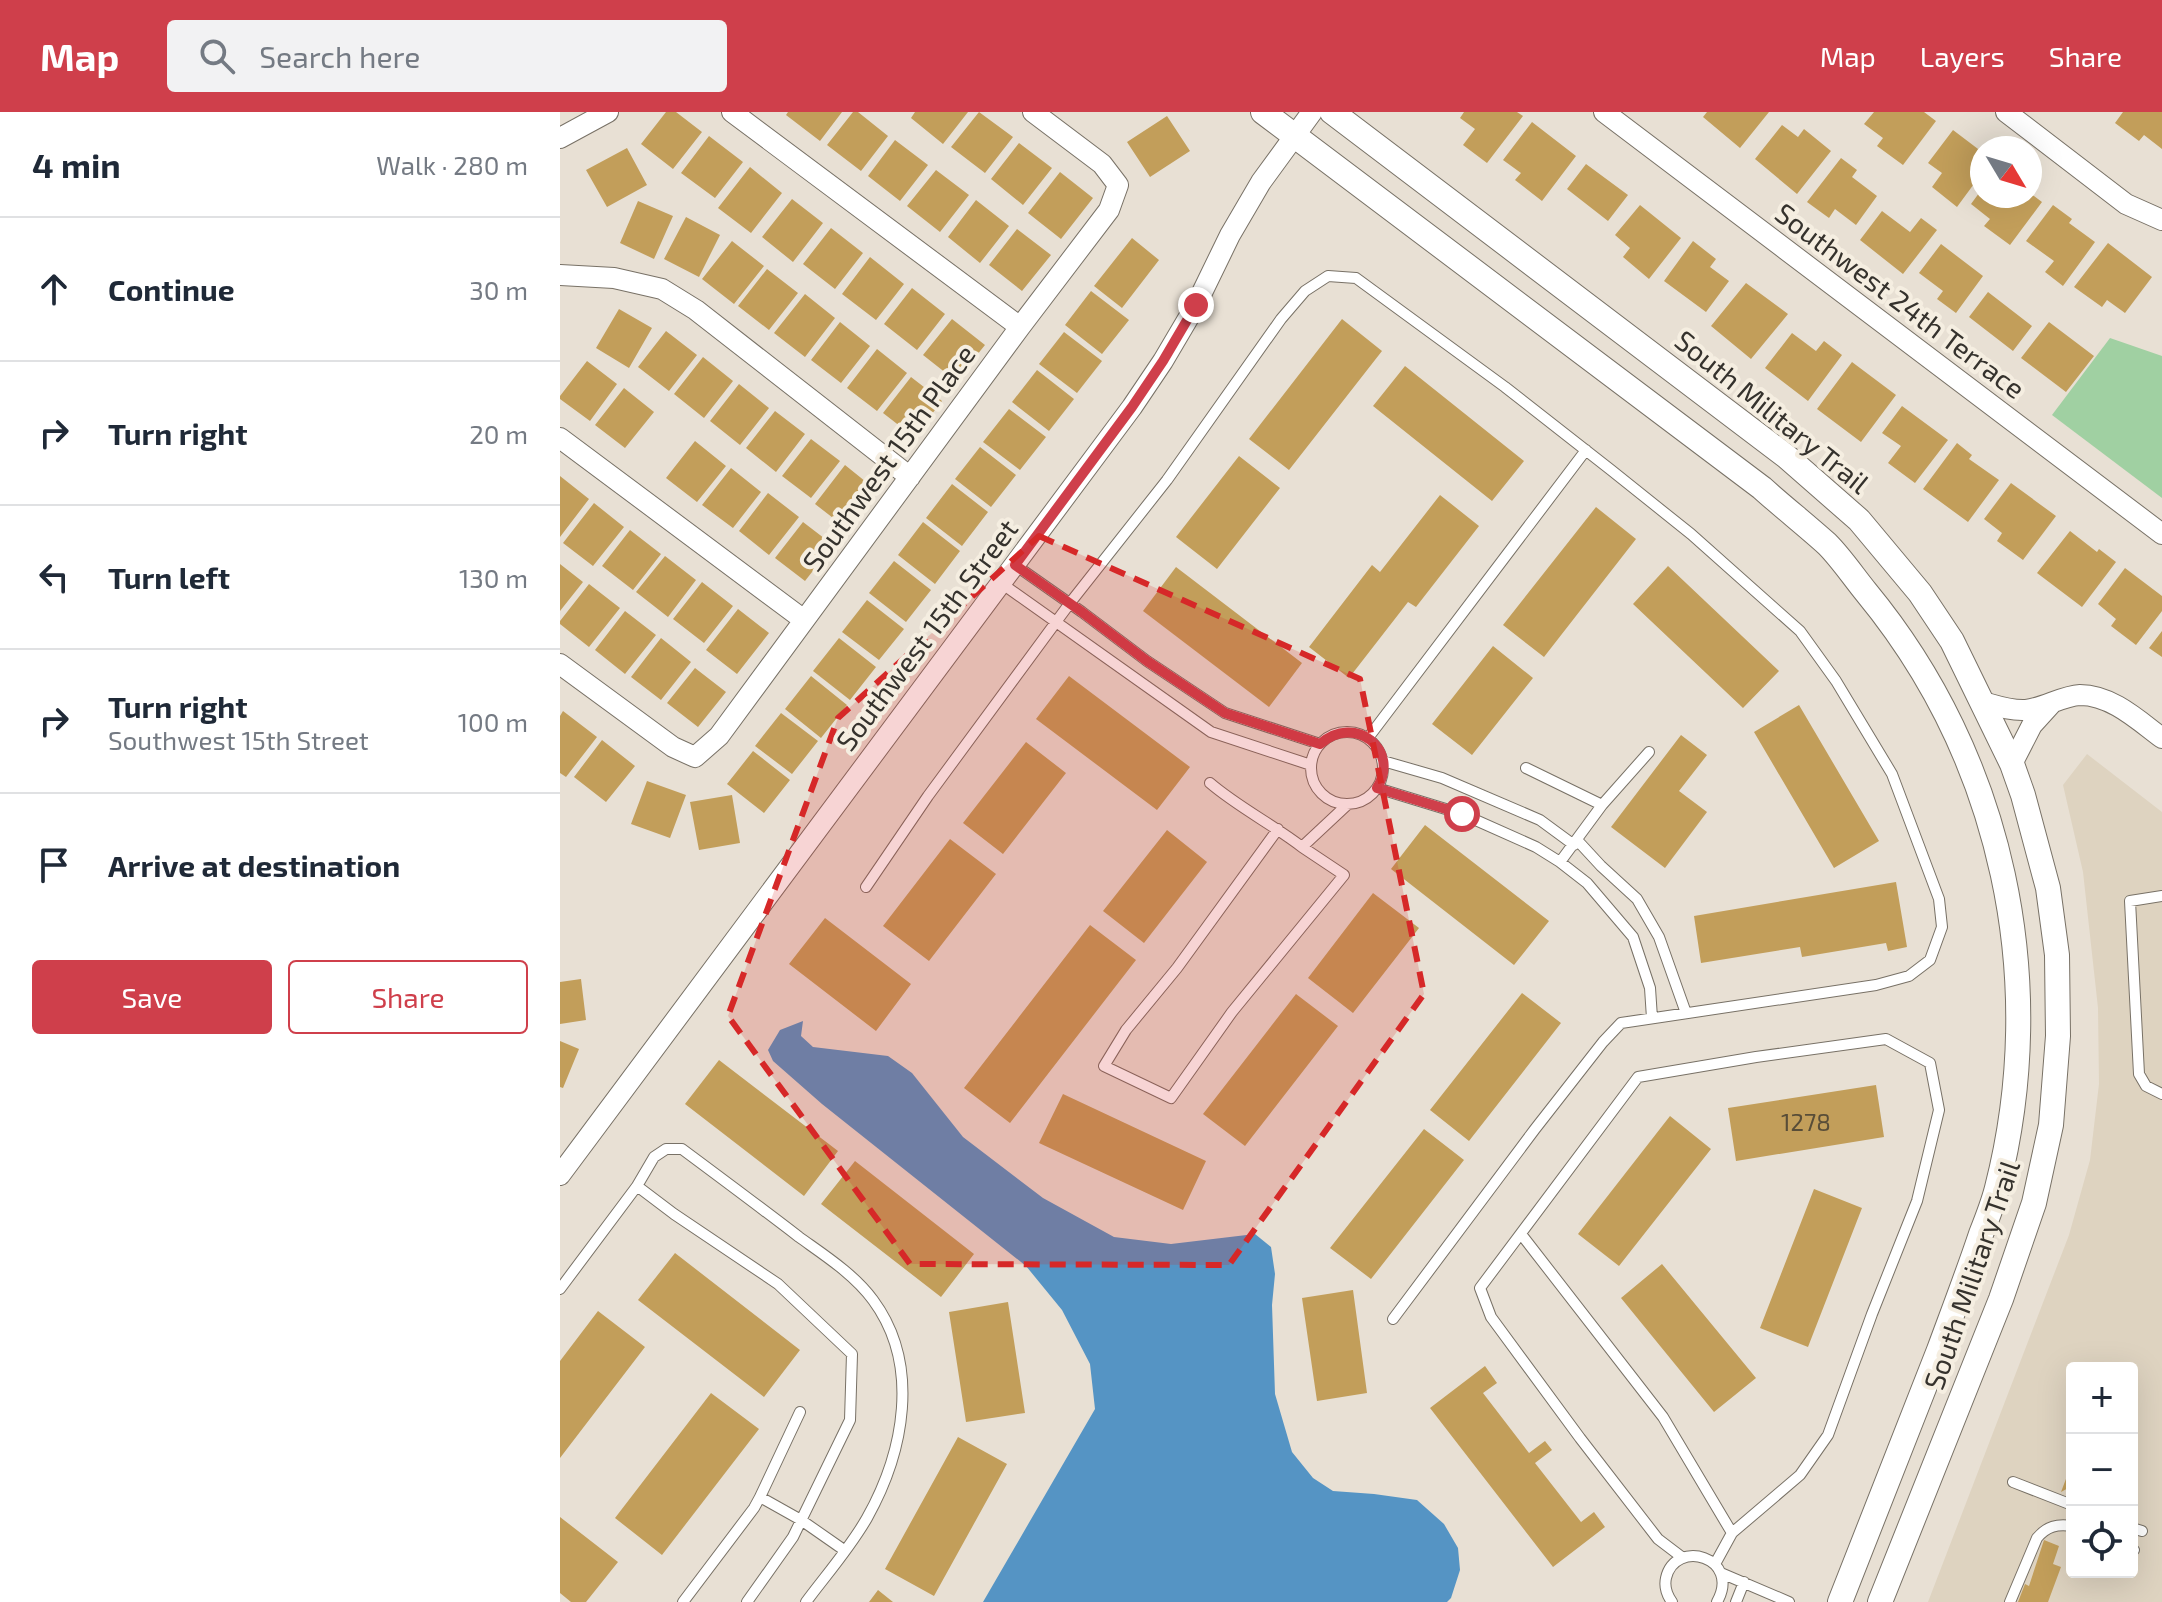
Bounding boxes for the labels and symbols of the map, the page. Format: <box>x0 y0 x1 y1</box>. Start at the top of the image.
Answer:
north arrow <box>1970 136 2042 208</box>
street label: Southwest 24th Terrace <box>1769 195 2032 405</box>
route end <box>1178 287 1214 323</box>
street label: South Military Trail <box>1669 322 1877 500</box>
street label: Southwest 15th Place <box>795 338 982 577</box>
street label: Southwest 15th Street <box>828 512 1024 757</box>
route start <box>1444 796 1480 832</box>
house number: 1278 <box>1781 1107 1831 1136</box>
street label: South Military Trail <box>1916 1155 2026 1394</box>

